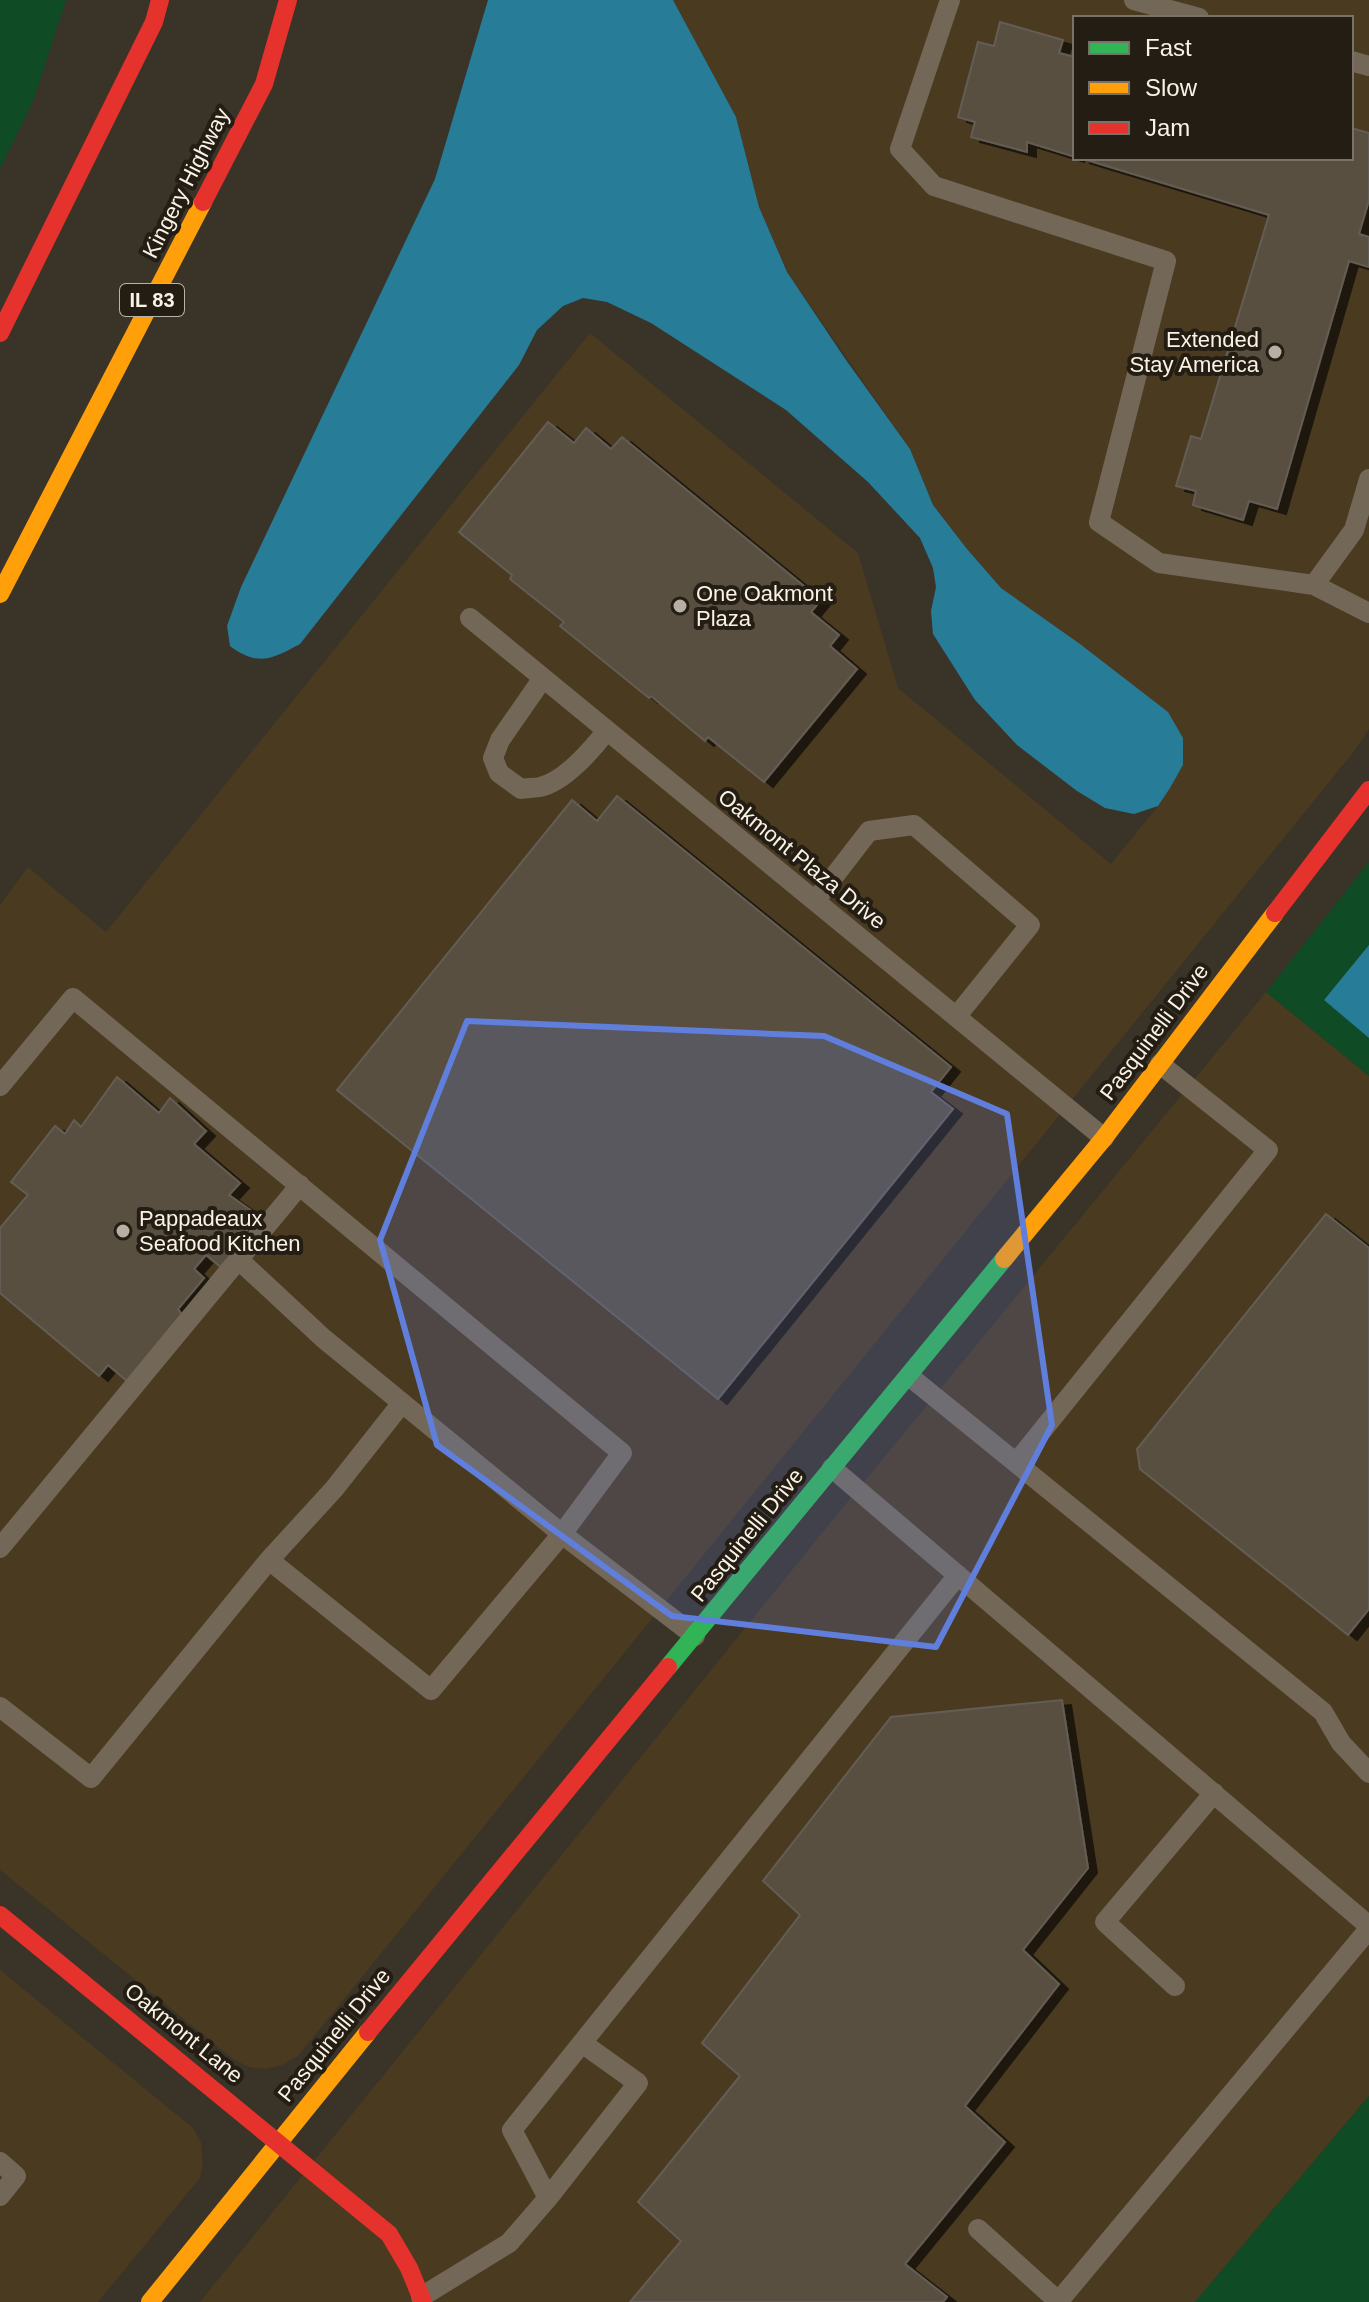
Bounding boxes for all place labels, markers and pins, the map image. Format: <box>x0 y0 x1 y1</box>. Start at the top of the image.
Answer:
place label: Extended Stay America <box>1129 327 1260 377</box>
marker: Extended Stay America <box>1266 343 1284 361</box>
place label: One Oakmont Plaza <box>696 581 833 631</box>
marker: One Oakmont Plaza <box>671 597 689 615</box>
place label: Pappadeaux Seafood Kitchen <box>139 1206 300 1256</box>
marker: Pappadeaux Seafood Kitchen <box>114 1222 132 1240</box>

